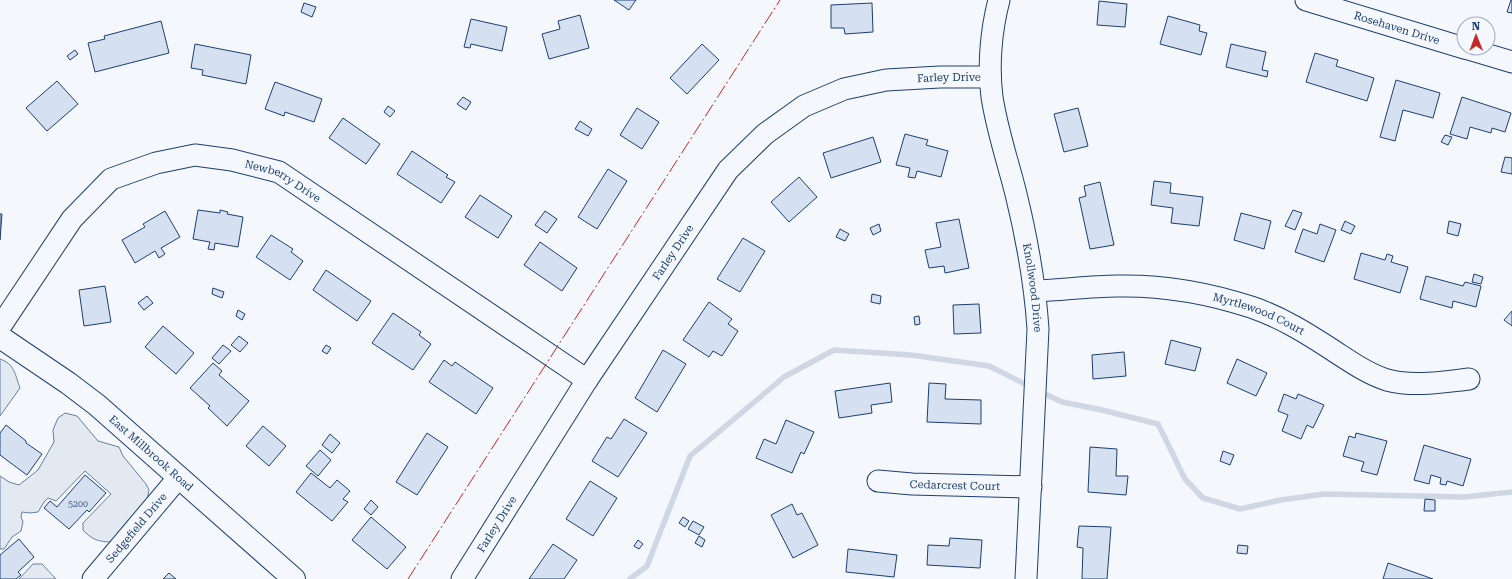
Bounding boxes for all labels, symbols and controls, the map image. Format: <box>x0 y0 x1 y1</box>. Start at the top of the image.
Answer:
street label: Rosehaven Drive <box>1352 8 1441 47</box>
north arrow <box>1456 16 1496 56</box>
text: N <box>1471 20 1481 33</box>
street label: Farley Drive <box>917 70 981 85</box>
street label: Newberry Drive <box>243 157 323 205</box>
street label: Farley Drive <box>650 222 696 282</box>
street label: Knollwood Drive <box>1020 242 1045 332</box>
street label: Myrtlewood Court <box>1212 290 1307 338</box>
street label: East Millbrook Road <box>107 412 196 494</box>
street label: Cedarcrest Court <box>909 477 1000 493</box>
street label: Sedgefield Drive <box>103 490 169 565</box>
street label: Farley Drive <box>474 493 519 555</box>
house number: 5200 <box>68 499 88 509</box>

